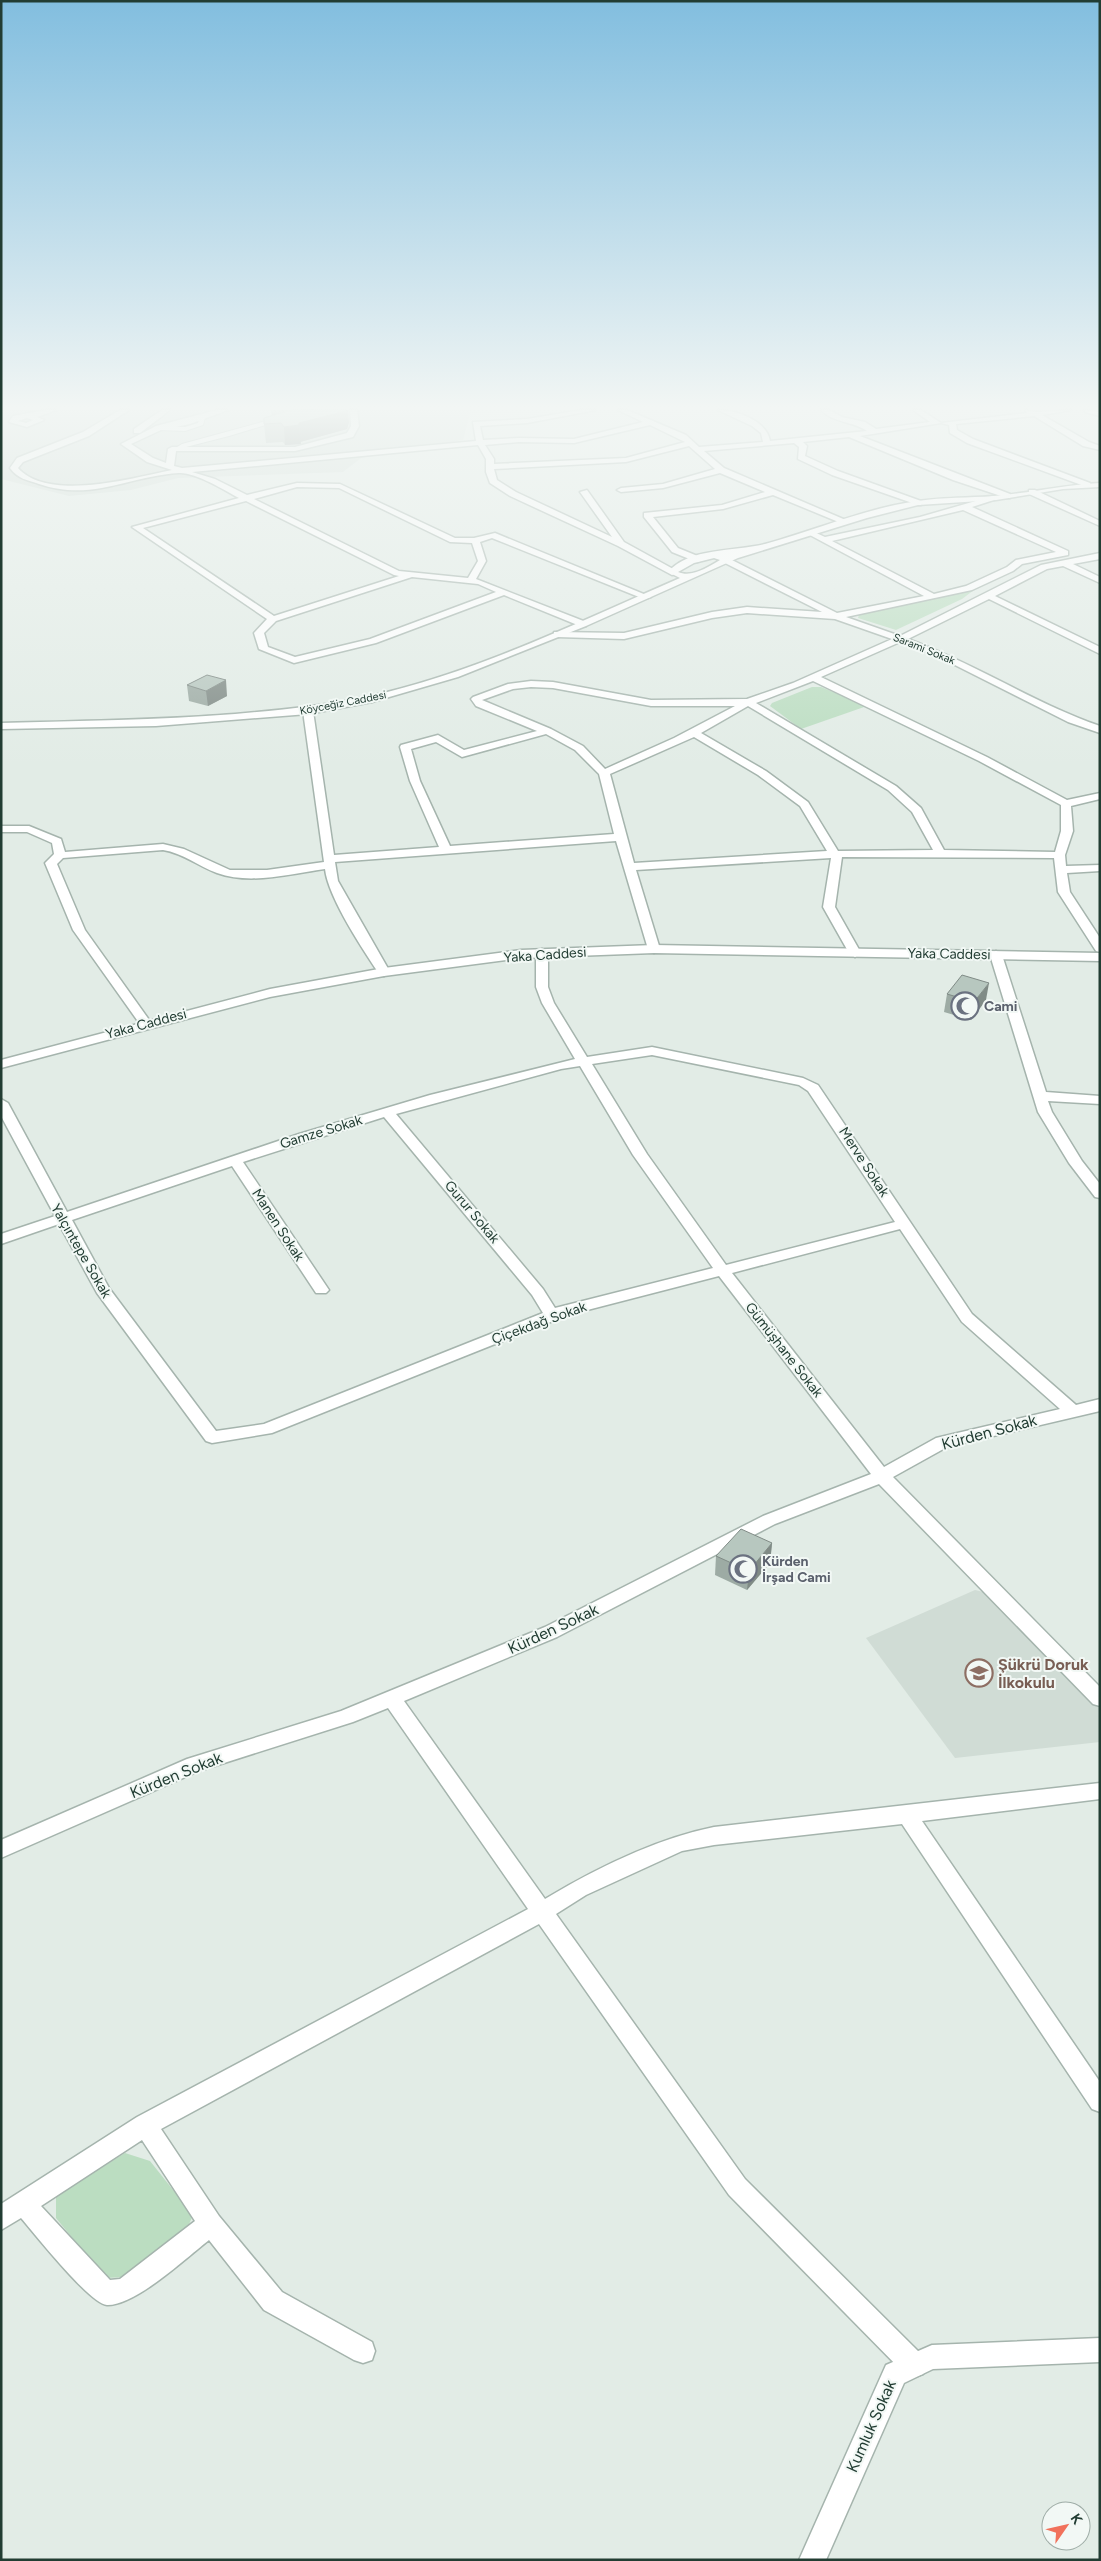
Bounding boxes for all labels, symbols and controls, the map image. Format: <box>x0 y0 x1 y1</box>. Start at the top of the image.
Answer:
street label: Sarami Sokak <box>891 631 957 668</box>
street label: Köyceğiz Caddesi <box>299 688 387 718</box>
street label: Yaka Caddesi <box>503 944 587 966</box>
street label: Yaka Caddesi <box>907 945 991 963</box>
mosque icon: Cami <box>950 991 980 1021</box>
place label: Cami <box>984 998 1018 1015</box>
street label: Yaka Caddesi <box>104 1005 188 1043</box>
street label: Gamze Sokak <box>278 1111 364 1153</box>
street label: Merve Sokak <box>835 1124 893 1200</box>
street label: Gurur Sokak <box>441 1177 503 1247</box>
street label: Manen Sokak <box>248 1186 308 1265</box>
street label: Yalçıntepe Sokak <box>47 1201 115 1301</box>
street label: Çiçekdağ Sokak <box>489 1298 589 1348</box>
street label: Gümüşhane Sokak <box>742 1299 827 1401</box>
street label: Kürden Sokak <box>939 1410 1039 1454</box>
place label: Kürden İrşad Cami <box>762 1553 831 1586</box>
mosque icon: Kürden İrşad Cami <box>728 1554 758 1584</box>
street label: Kürden Sokak <box>505 1600 601 1658</box>
place label: Şükrü Doruk İlkokulu <box>998 1655 1089 1692</box>
school or university icon: Şükrü Doruk İlkokulu <box>964 1658 994 1688</box>
street label: Kürden Sokak <box>127 1748 225 1802</box>
street label: Kumluk Sokak <box>842 2377 900 2475</box>
north arrow <box>1041 2501 1091 2551</box>
text: K <box>1067 2510 1086 2528</box>

